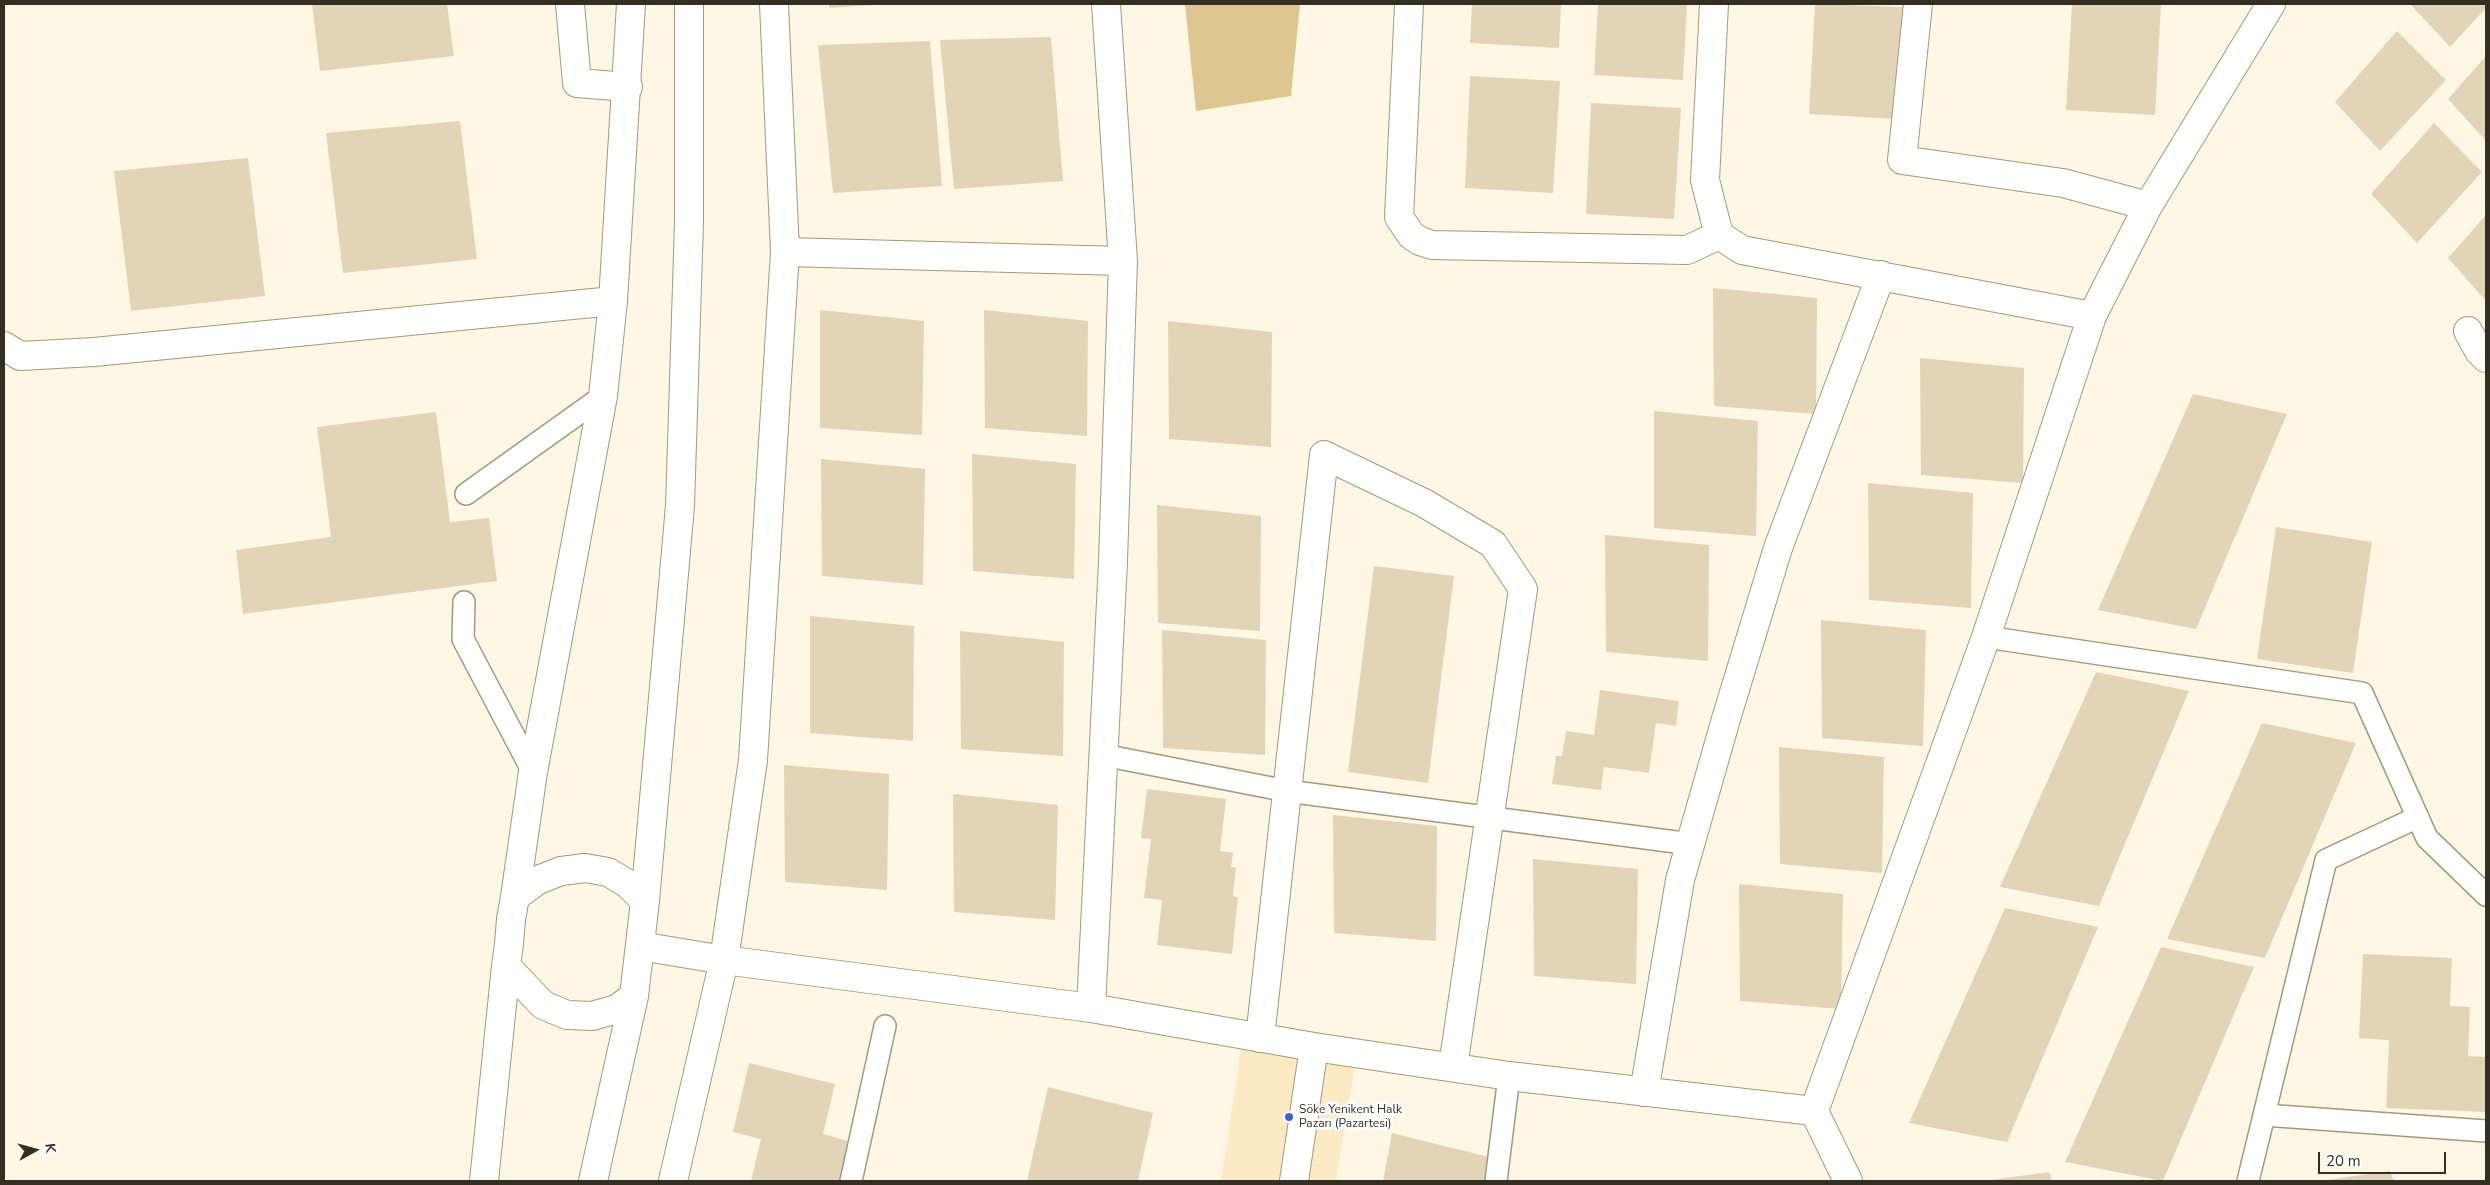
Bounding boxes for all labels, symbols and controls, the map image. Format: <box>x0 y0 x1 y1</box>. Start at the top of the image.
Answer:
place label: Söke Yenikent Halk Pazarı (Pazartesi) <box>1299 1103 1402 1131</box>
marker: Söke Yenikent Halk Pazarı (Pazartesi) <box>1283 1111 1295 1123</box>
north arrow <box>10 1125 60 1175</box>
text: K <box>40 1142 60 1154</box>
scale bar <box>2320 1142 2448 1174</box>
text: 20 m <box>2326 1151 2361 1171</box>

